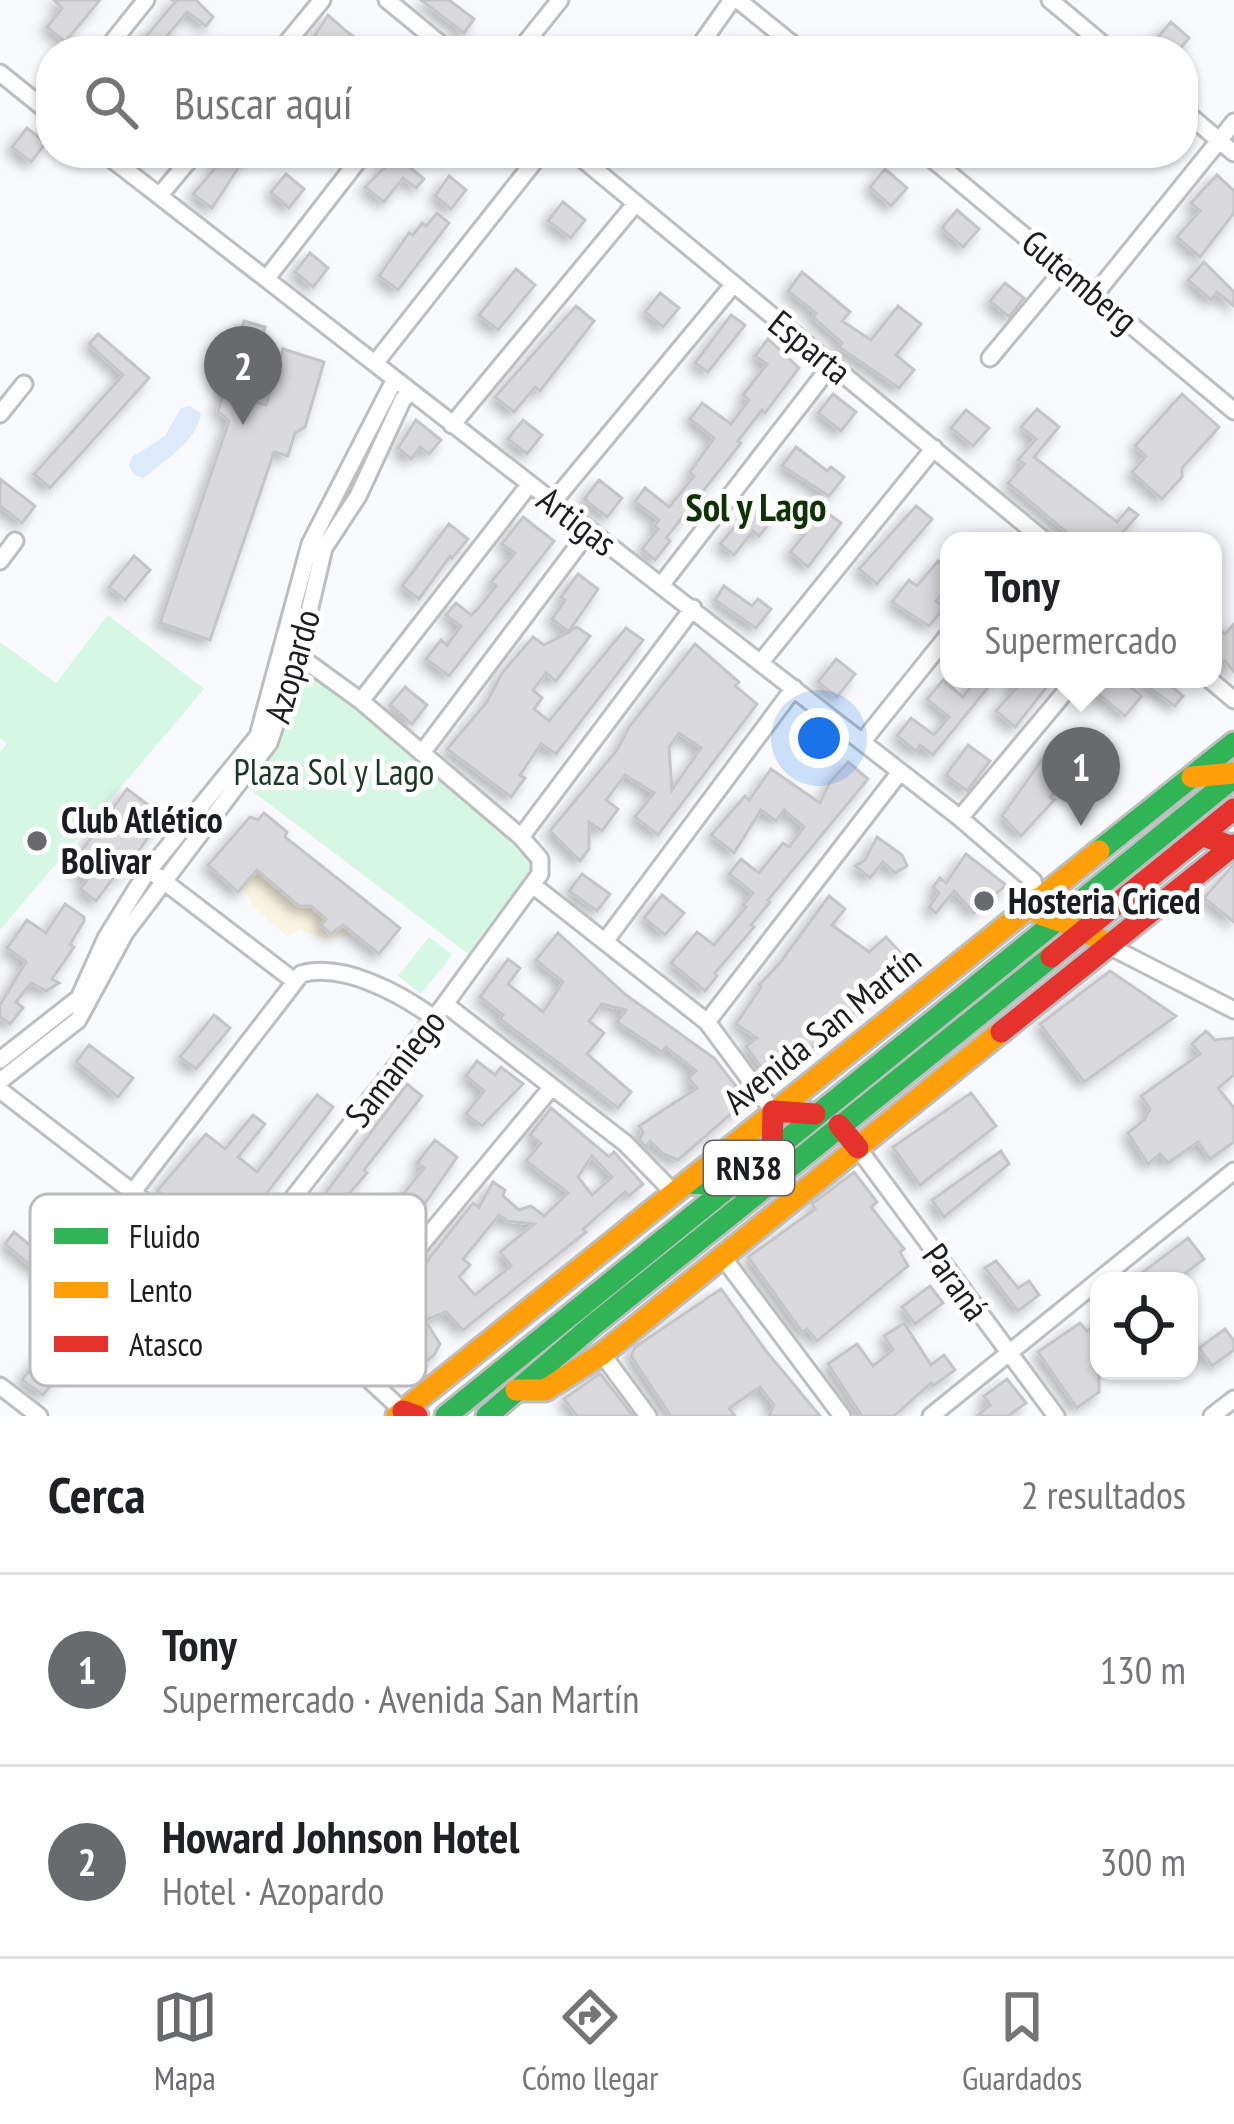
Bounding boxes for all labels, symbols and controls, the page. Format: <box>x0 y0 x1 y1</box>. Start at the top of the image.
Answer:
search box <box>36 36 1198 168</box>
icon: search <box>78 69 144 135</box>
text: Buscar aquí <box>174 73 353 131</box>
street label: Gutemberg <box>1013 219 1148 343</box>
street label: Esparta <box>760 299 861 394</box>
pin: 2 <box>204 326 282 425</box>
street label: Artigas <box>528 475 626 566</box>
district label: Sol y Lago <box>686 481 826 532</box>
popup <box>940 532 1222 688</box>
text: Tony <box>985 556 1059 614</box>
street label: Azopardo <box>253 604 330 728</box>
text: Supermercado <box>985 614 1177 665</box>
your location <box>789 708 849 768</box>
pin: 1 <box>1042 727 1120 826</box>
park label: Plaza Sol y Lago <box>234 748 434 795</box>
place label: Club Atlético Bolivar <box>61 796 223 884</box>
marker: Club Atlético Bolivar <box>24 828 50 854</box>
place label: Hosteria Criced <box>1008 877 1201 924</box>
marker: Hosteria Criced <box>971 888 997 914</box>
street label: Avenida San Martín <box>713 936 930 1124</box>
street label: Samaniego <box>334 999 455 1136</box>
road number: RN38 <box>704 1141 794 1195</box>
legend <box>30 1194 426 1386</box>
text: Fluido <box>129 1214 200 1257</box>
street label: Paraná <box>913 1234 1000 1330</box>
text: Lento <box>129 1268 192 1311</box>
map controls <box>1090 1272 1198 1380</box>
button: locate <box>1090 1272 1198 1380</box>
text: Atasco <box>129 1322 203 1365</box>
text: Cerca <box>48 1461 146 1527</box>
text: 2 resultados <box>1021 1469 1186 1520</box>
text: Tony <box>162 1615 237 1673</box>
text: 1 <box>78 1644 96 1695</box>
text: 130 m <box>1100 1644 1186 1695</box>
text: Supermercado · Avenida San Martín <box>162 1673 639 1724</box>
text: Howard Johnson Hotel <box>162 1807 519 1865</box>
text: 2 <box>78 1836 96 1887</box>
text: 300 m <box>1100 1836 1186 1887</box>
text: Hotel · Azopardo <box>162 1865 384 1916</box>
tab: Mapa <box>152 1984 218 2099</box>
tab: Cómo llegar <box>522 1984 658 2099</box>
tab: Guardados <box>962 1984 1082 2099</box>

